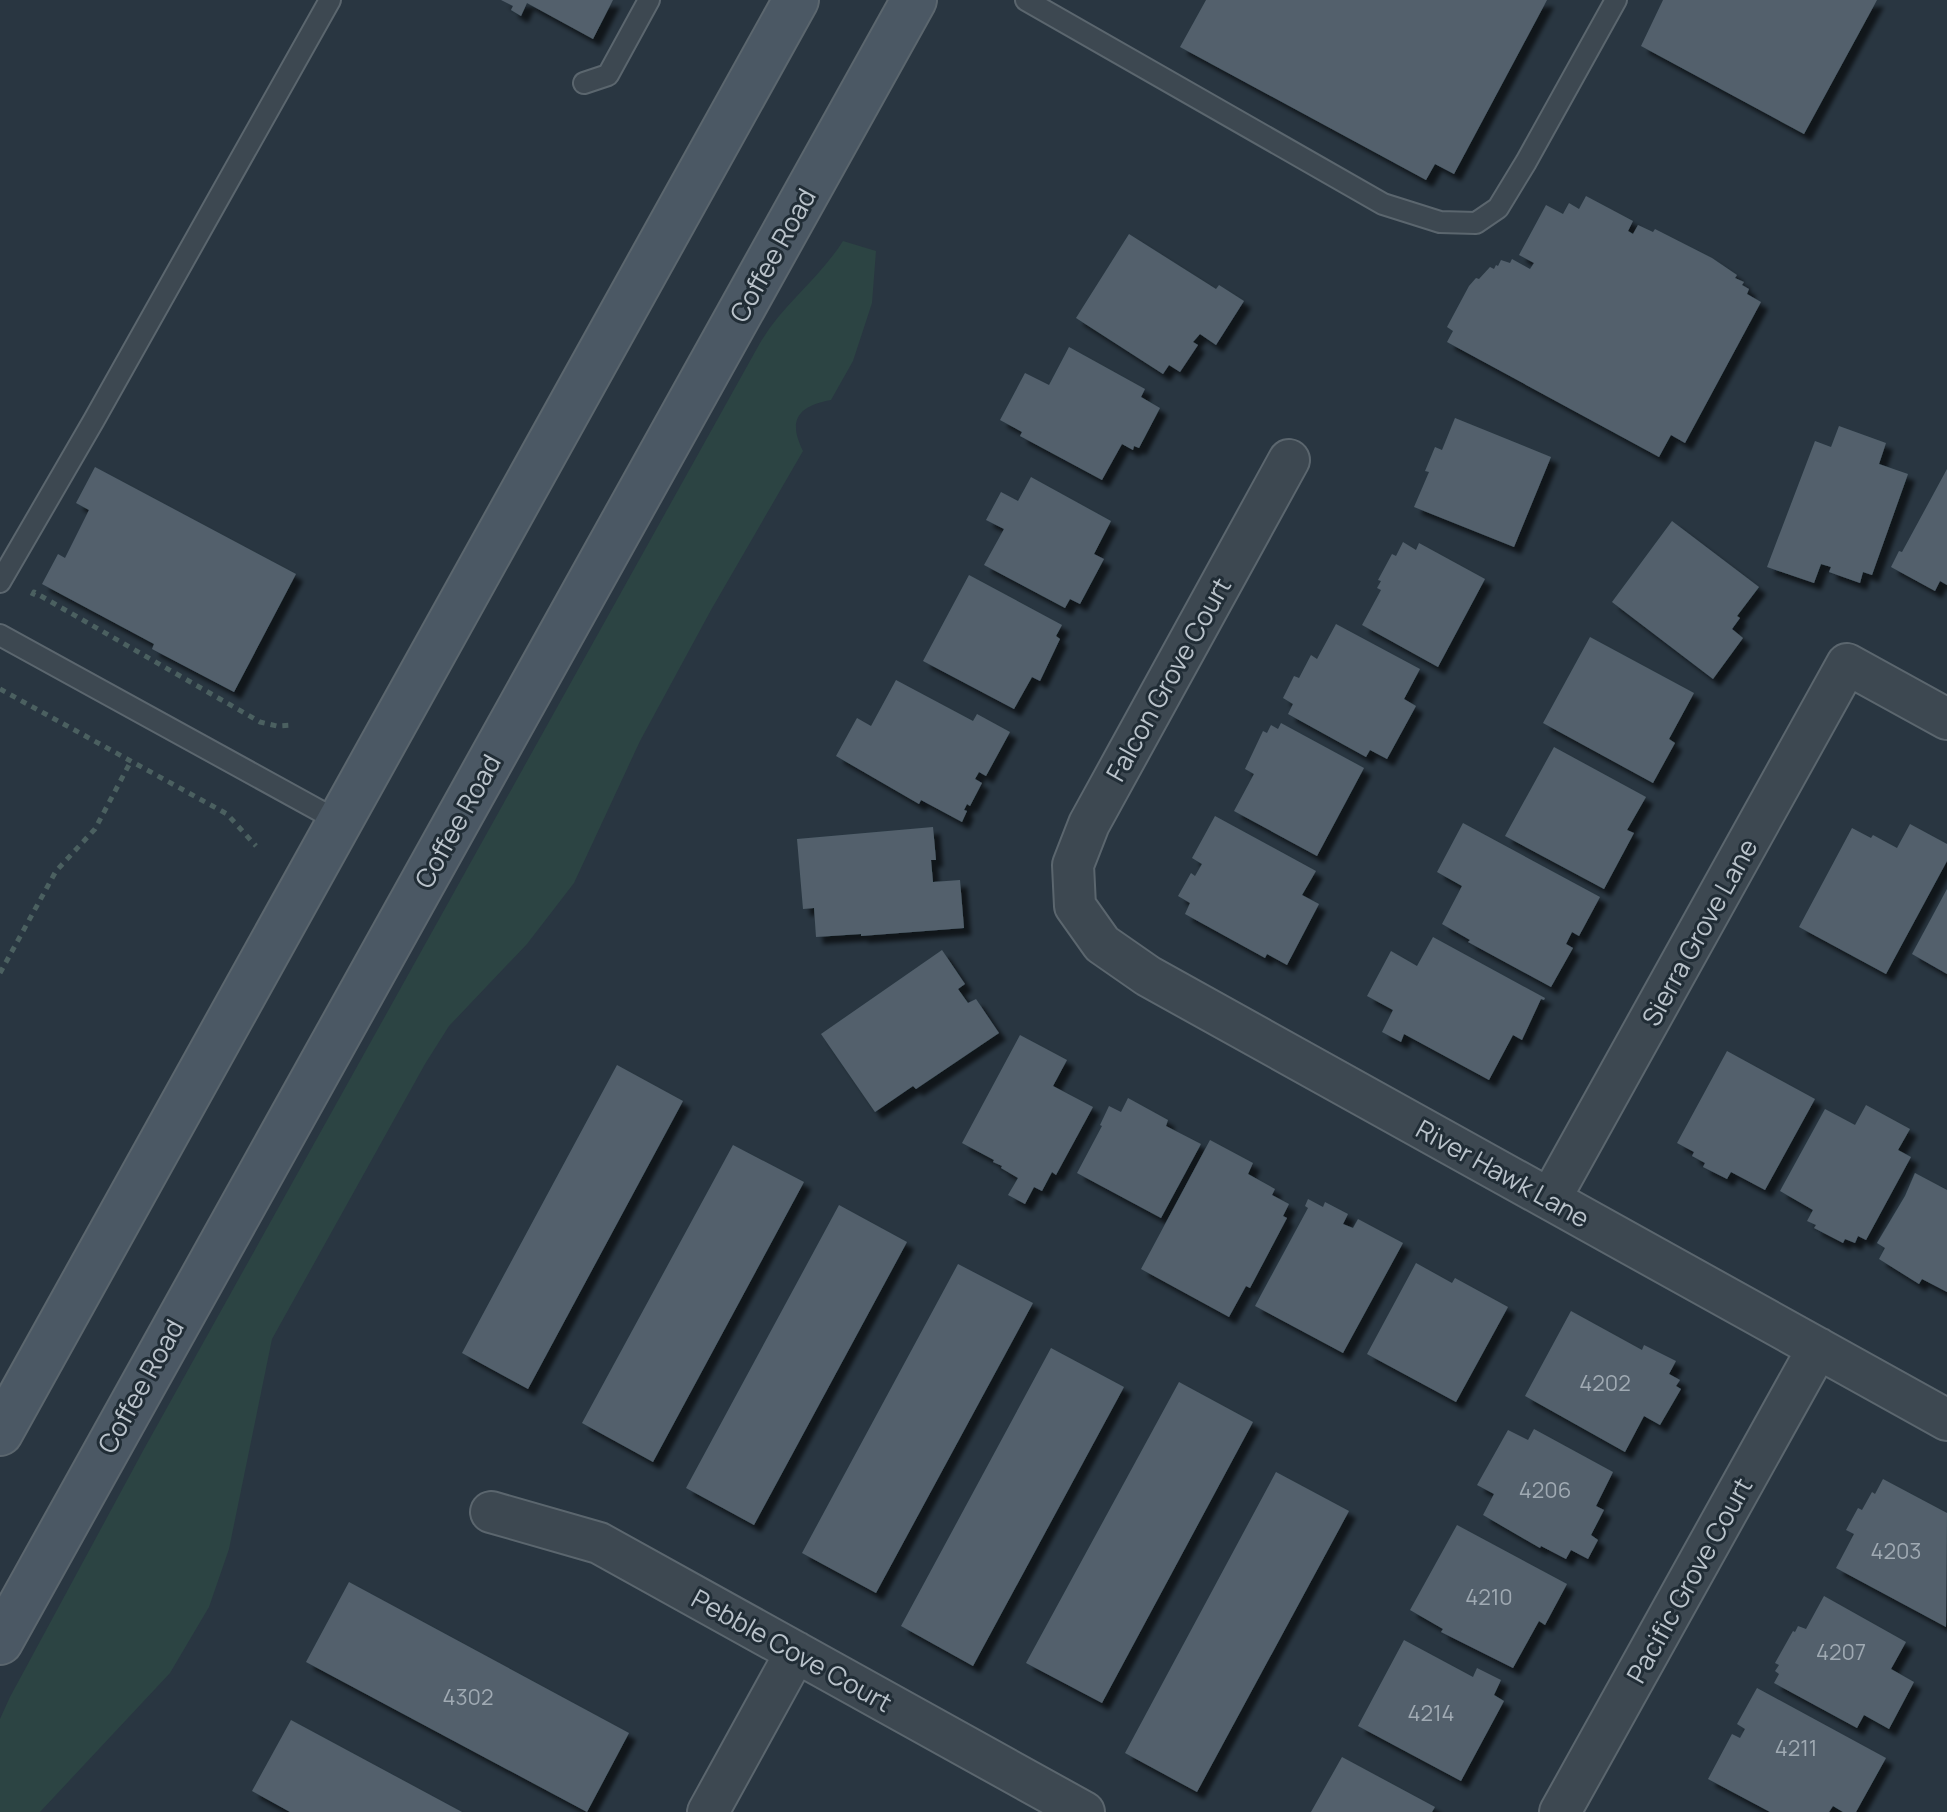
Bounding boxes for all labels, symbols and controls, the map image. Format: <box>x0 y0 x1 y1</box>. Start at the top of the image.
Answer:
street label: Coffee Road <box>720 182 824 328</box>
street label: Falcon Grove Court <box>1097 571 1239 787</box>
street label: Coffee Road <box>405 748 509 894</box>
street label: Sierra Grove Lane <box>1633 832 1765 1032</box>
street label: River Hawk Lane <box>1410 1110 1596 1236</box>
street label: Coffee Road <box>88 1313 192 1459</box>
house number: 4202 <box>1579 1368 1631 1398</box>
street label: Pacific Grove Court <box>1618 1471 1760 1689</box>
house number: 4206 <box>1519 1475 1571 1505</box>
house number: 4203 <box>1870 1536 1922 1566</box>
street label: Pebble Cove Court <box>685 1580 899 1720</box>
house number: 4210 <box>1465 1582 1513 1612</box>
house number: 4207 <box>1816 1637 1866 1667</box>
house number: 4302 <box>442 1682 494 1712</box>
house number: 4214 <box>1407 1698 1455 1728</box>
house number: 4211 <box>1775 1733 1817 1763</box>

